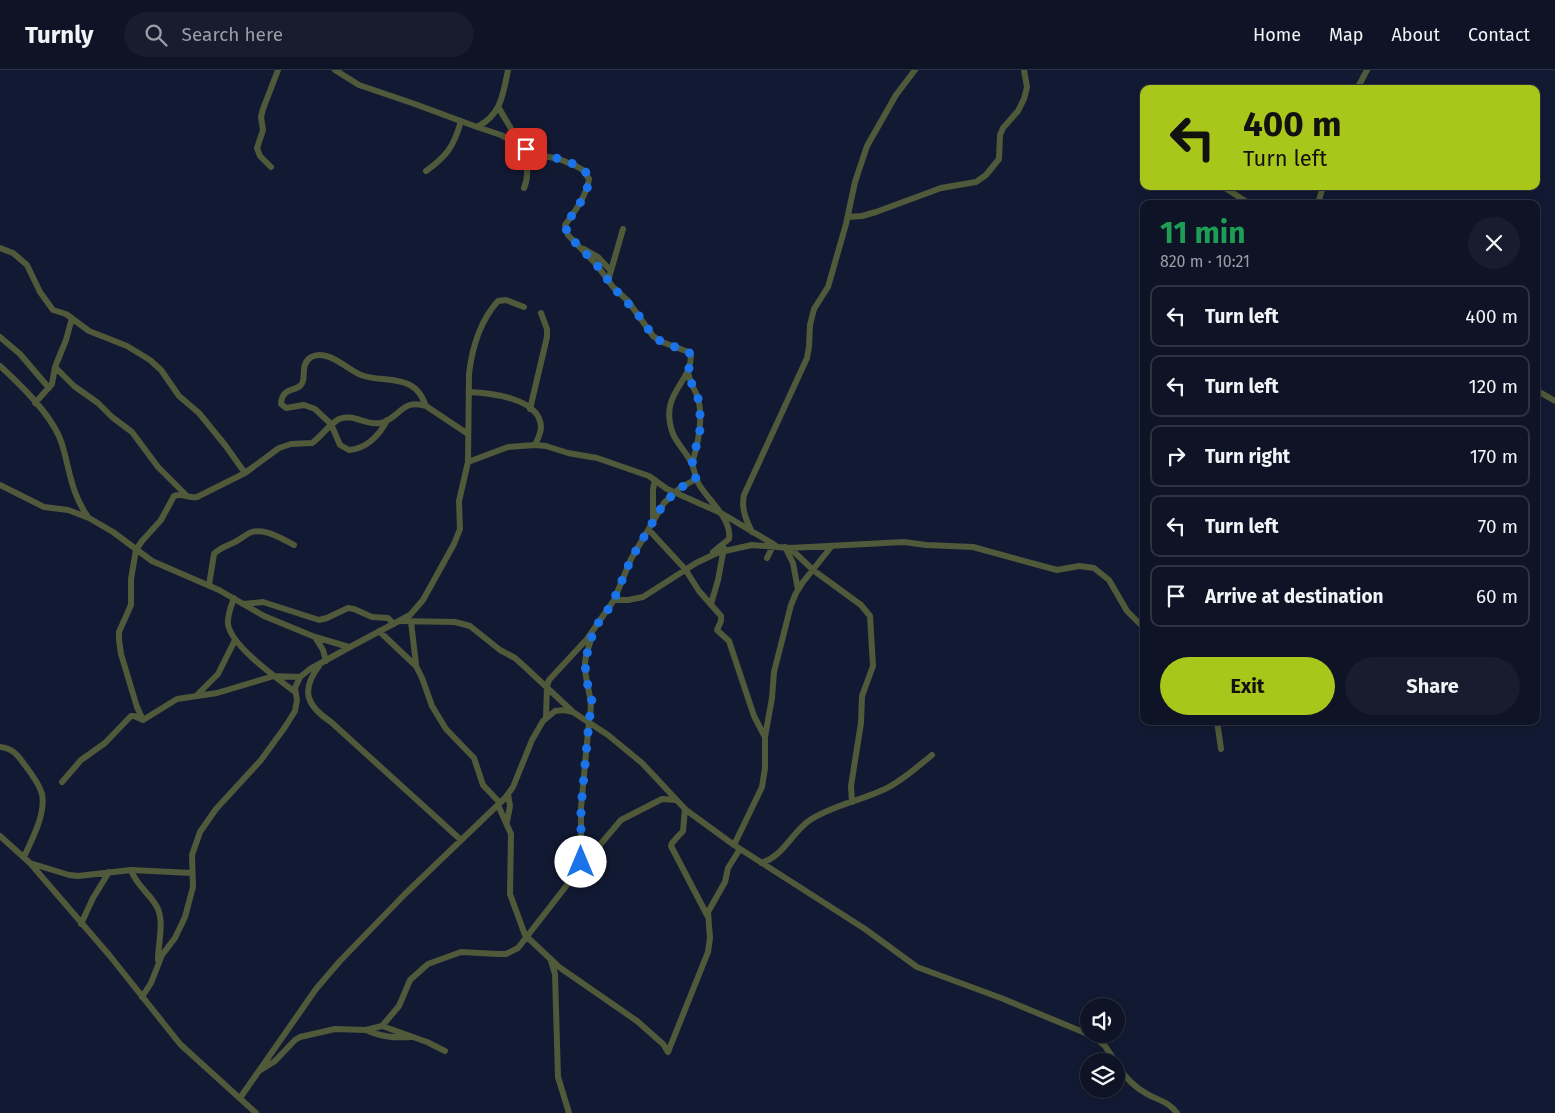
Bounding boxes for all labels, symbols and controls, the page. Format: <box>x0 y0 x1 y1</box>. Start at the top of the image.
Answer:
search box <box>124 12 474 57</box>
text: Turnly <box>25 21 94 49</box>
icon: search <box>142 21 170 49</box>
text: Search here <box>182 23 283 46</box>
text: Home <box>1253 24 1301 46</box>
text: Map <box>1329 24 1363 46</box>
text: About <box>1391 24 1440 46</box>
text: Contact <box>1468 24 1530 46</box>
text: 400 m <box>1243 103 1342 145</box>
icon: left <box>1160 105 1225 170</box>
pin <box>505 128 547 170</box>
icon: arrive <box>512 135 540 163</box>
text: Turn left <box>1243 145 1327 172</box>
text: 11 min <box>1160 215 1246 251</box>
button: close <box>1468 217 1520 269</box>
text: 820 m · 10:21 <box>1160 252 1250 271</box>
icon: left <box>1162 302 1190 330</box>
text: Turn left <box>1205 305 1279 328</box>
text: 400 m <box>1465 305 1518 328</box>
icon: left <box>1162 372 1190 400</box>
text: Turn left <box>1205 375 1279 398</box>
text: 120 m <box>1468 375 1518 398</box>
icon: right <box>1162 442 1190 470</box>
text: Turn right <box>1205 445 1290 468</box>
text: 170 m <box>1470 445 1518 468</box>
icon: left <box>1162 512 1190 540</box>
text: Turn left <box>1205 515 1279 538</box>
text: 70 m <box>1478 515 1518 538</box>
icon: arrive <box>1162 582 1190 610</box>
text: Arrive at destination <box>1205 585 1384 608</box>
text: 60 m <box>1476 585 1518 608</box>
button: Exit <box>1160 657 1335 715</box>
button: Share <box>1345 657 1520 715</box>
position arrow <box>554 835 606 887</box>
map controls <box>1080 998 1125 1098</box>
button: sound <box>1080 998 1125 1043</box>
button: layers <box>1080 1053 1125 1098</box>

